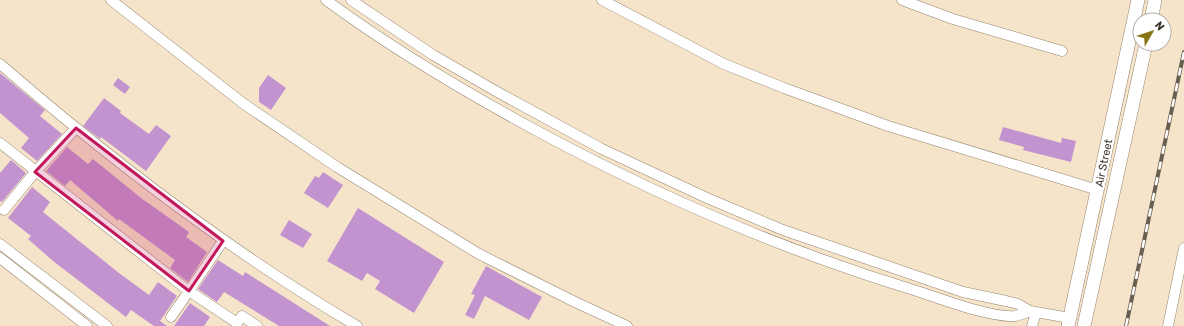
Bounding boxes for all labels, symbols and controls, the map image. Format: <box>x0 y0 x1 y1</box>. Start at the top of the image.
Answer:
north arrow <box>1132 12 1172 52</box>
text: N <box>1152 19 1167 33</box>
street label: Air Street <box>1093 137 1116 188</box>

